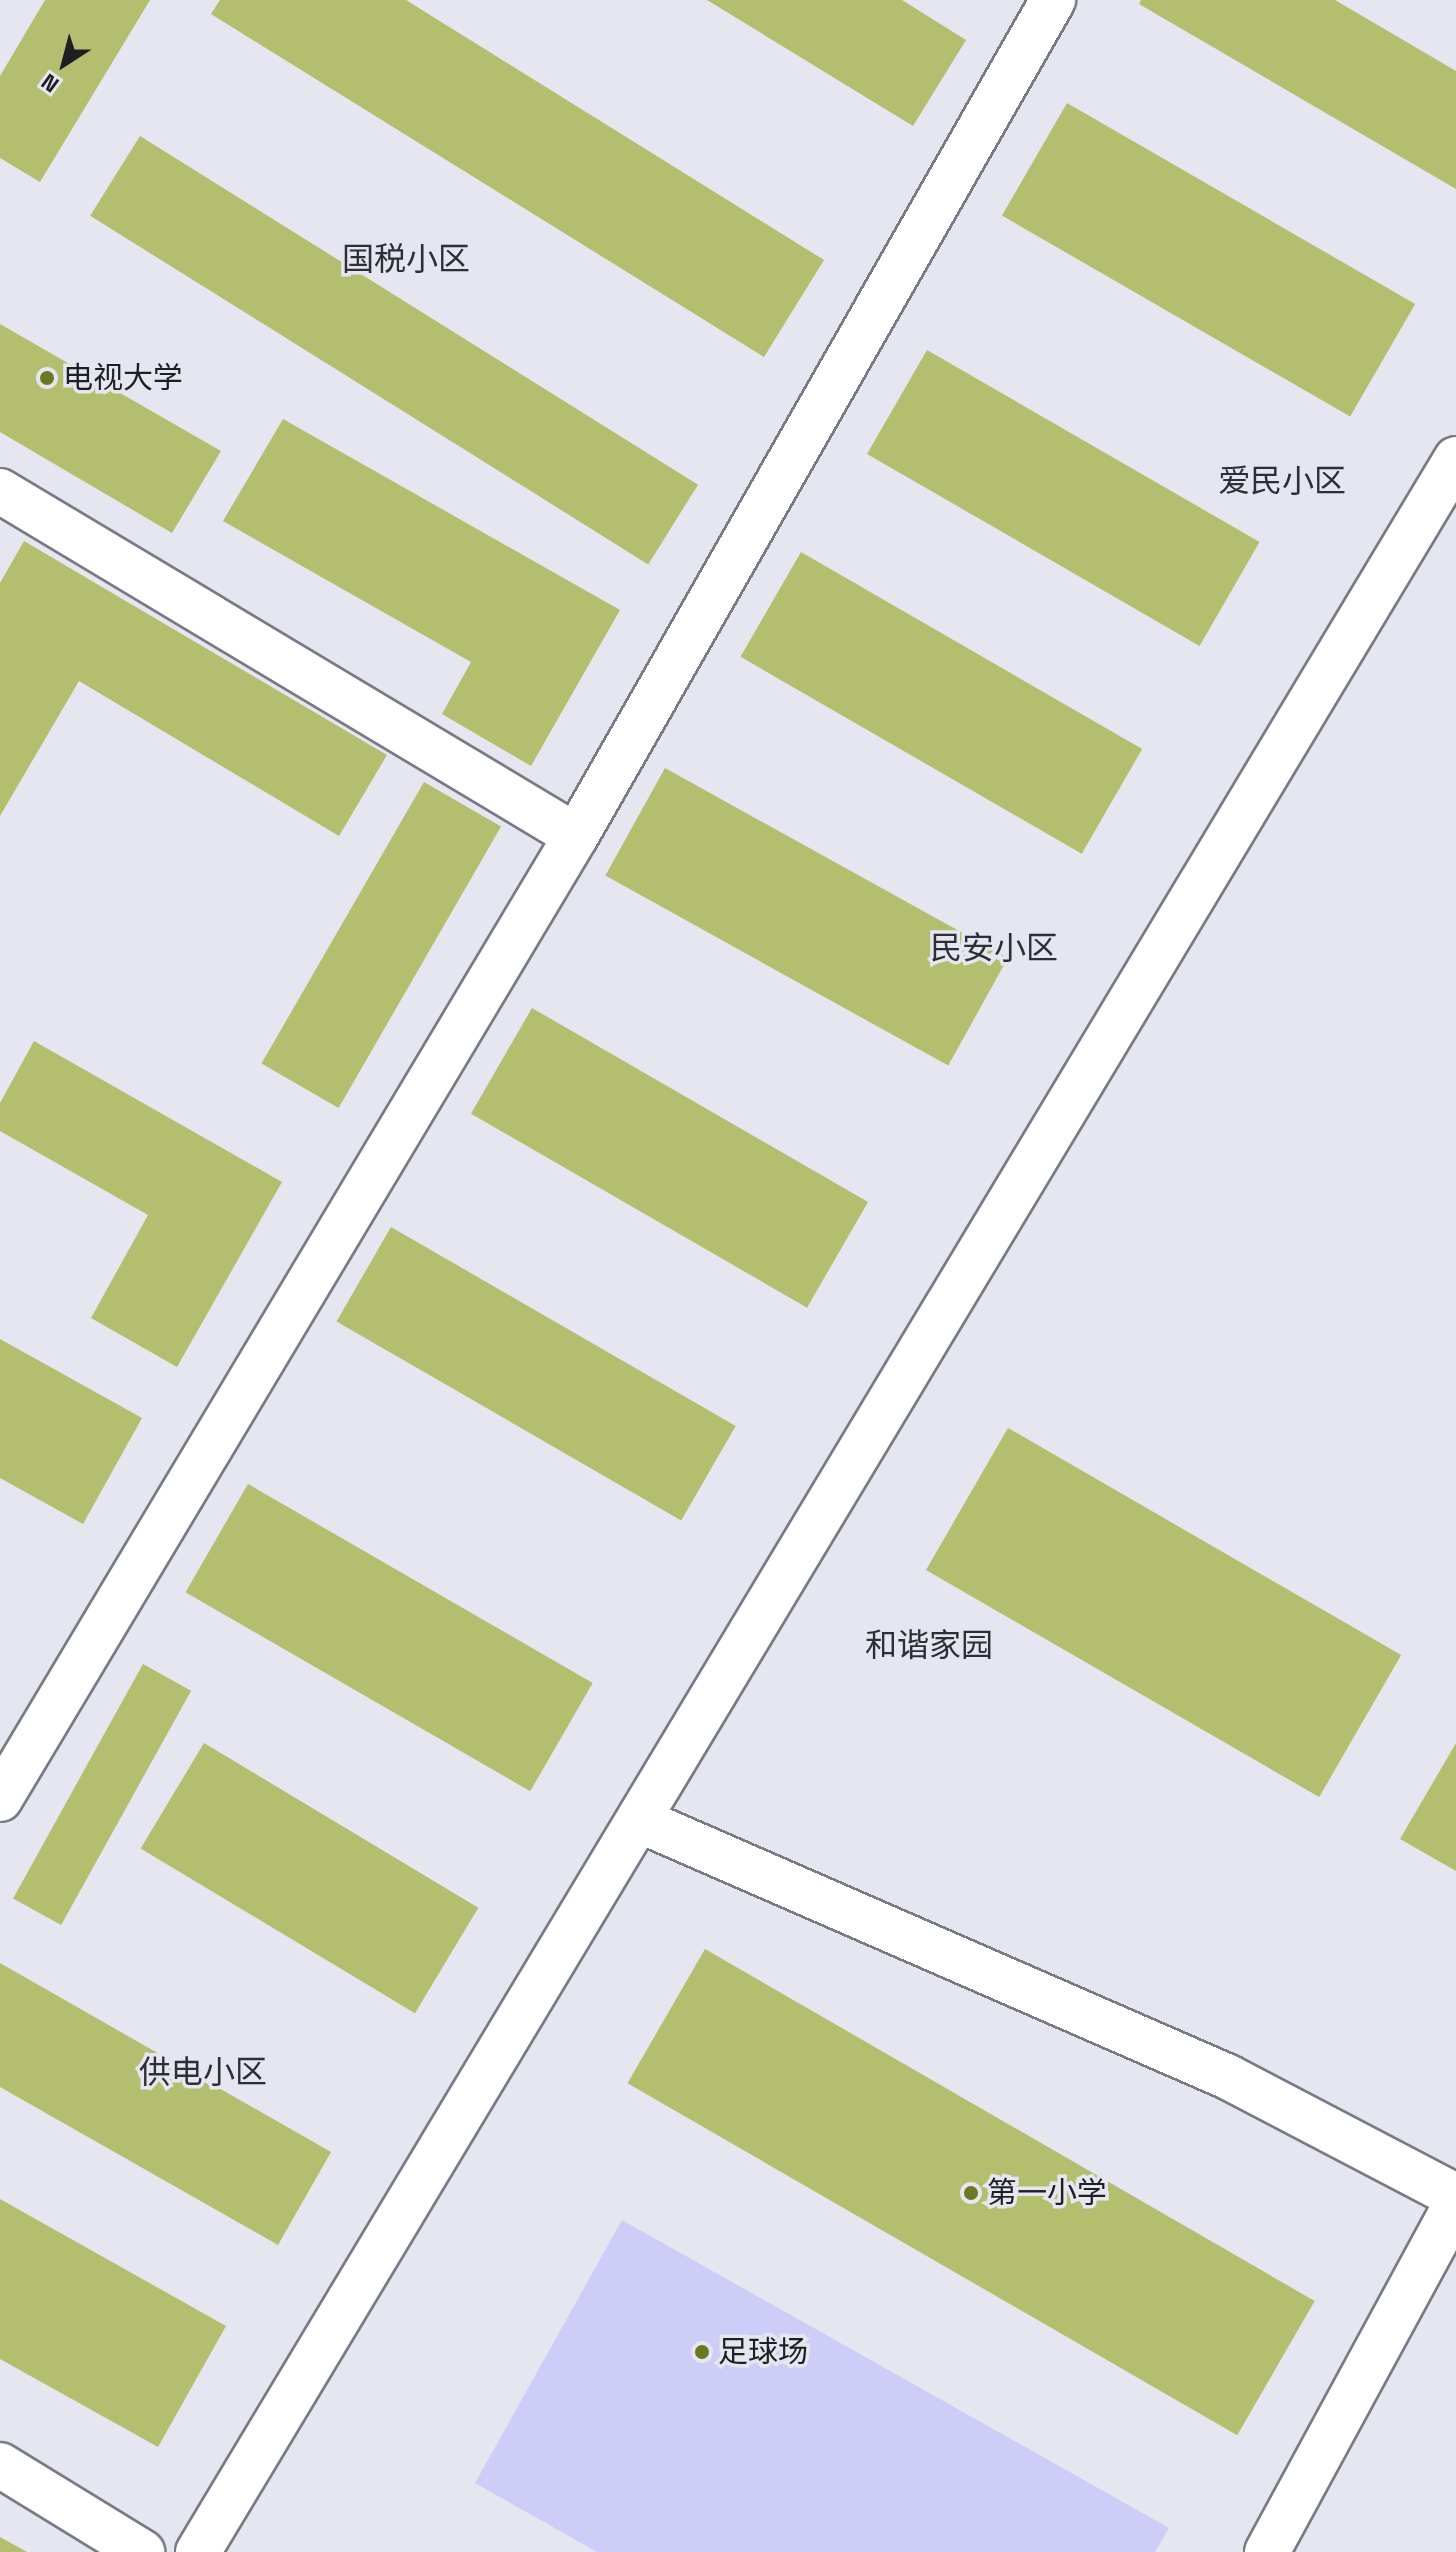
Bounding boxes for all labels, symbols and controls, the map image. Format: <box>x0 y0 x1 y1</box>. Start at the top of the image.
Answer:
north arrow <box>24 24 104 104</box>
text: N <box>36 68 64 99</box>
district label: 国税小区 <box>342 240 470 278</box>
place label: 电视大学 <box>63 360 183 396</box>
marker: 电视大学 <box>38 369 56 387</box>
district label: 爱民小区 <box>1218 462 1346 500</box>
district label: 民安小区 <box>930 929 1058 967</box>
district label: 和谐家园 <box>865 1626 993 1664</box>
district label: 供电小区 <box>139 2053 267 2091</box>
place label: 第一小学 <box>987 2175 1107 2211</box>
marker: 第一小学 <box>962 2184 980 2202</box>
place label: 足球场 <box>718 2334 808 2370</box>
marker: 足球场 <box>693 2343 711 2361</box>

